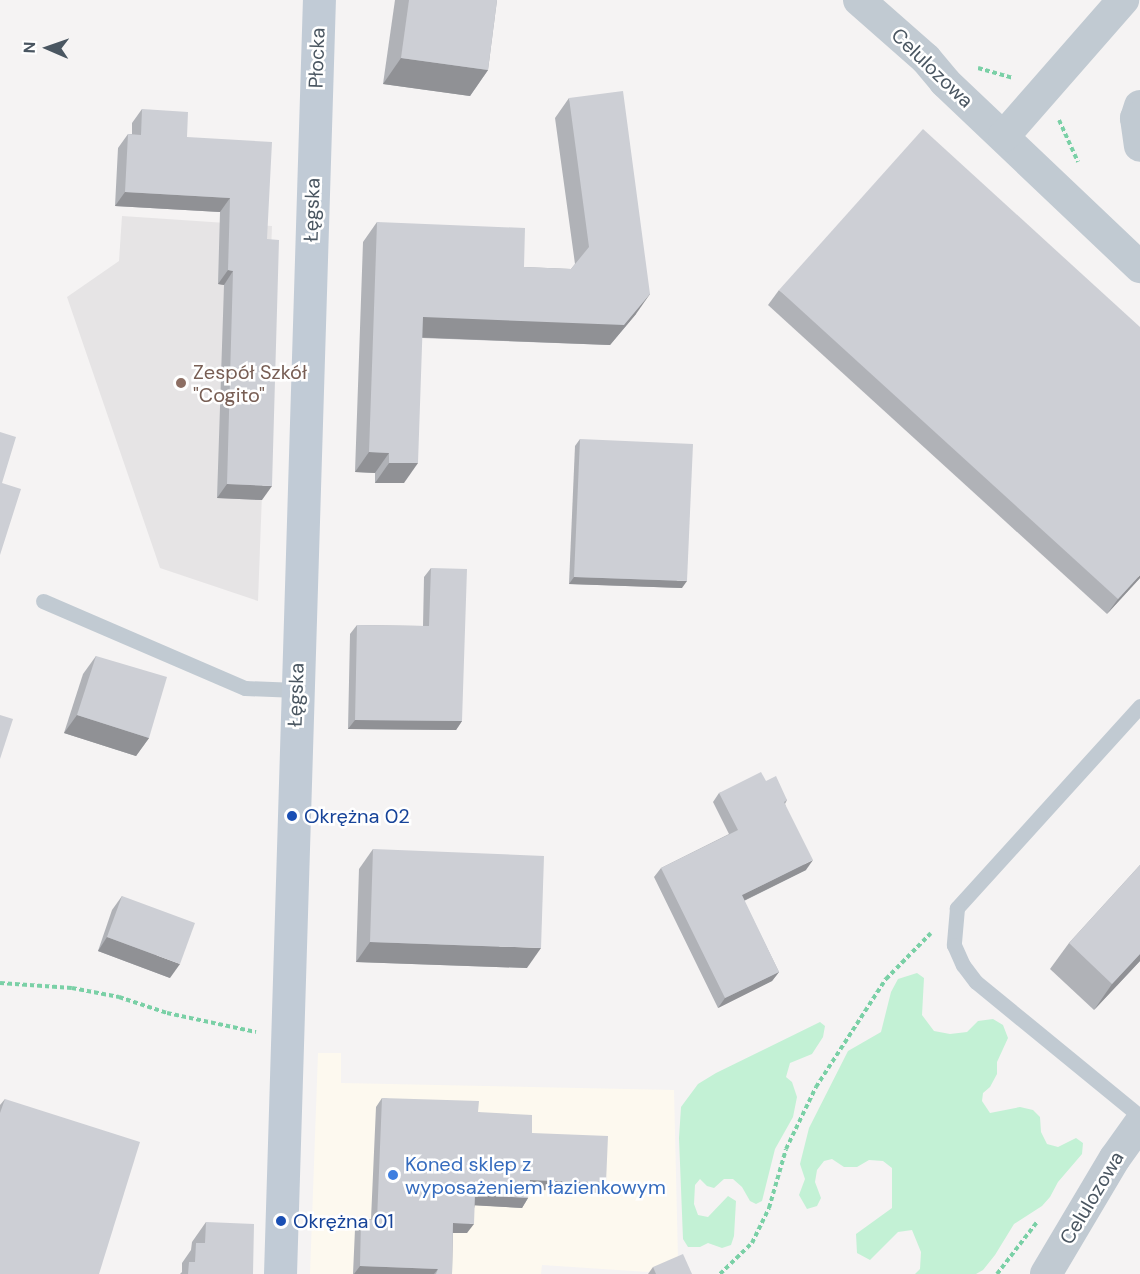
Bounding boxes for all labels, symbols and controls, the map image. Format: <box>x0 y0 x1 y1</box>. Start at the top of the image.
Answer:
north arrow <box>18 18 78 78</box>
street label: Celulozowa <box>886 23 978 113</box>
street label: Płocka <box>304 27 330 89</box>
text: N <box>19 41 40 54</box>
street label: Łęgska <box>299 178 325 242</box>
place label: Zespół Szkół "Cogito" <box>193 360 307 407</box>
marker: Zespół Szkół "Cogito" <box>174 376 188 390</box>
street label: Łęgska <box>283 663 309 727</box>
place label: Okrężna 02 <box>304 804 410 828</box>
marker: Okrężna 02 <box>285 809 299 823</box>
street label: Celulozowa <box>1055 1147 1129 1249</box>
place label: Koned sklep z wyposażeniem łazienkowym <box>405 1152 666 1199</box>
marker: Koned sklep z wyposażeniem łazienkowym <box>386 1168 400 1182</box>
place label: Okrężna 01 <box>293 1209 394 1233</box>
marker: Okrężna 01 <box>274 1214 288 1228</box>

